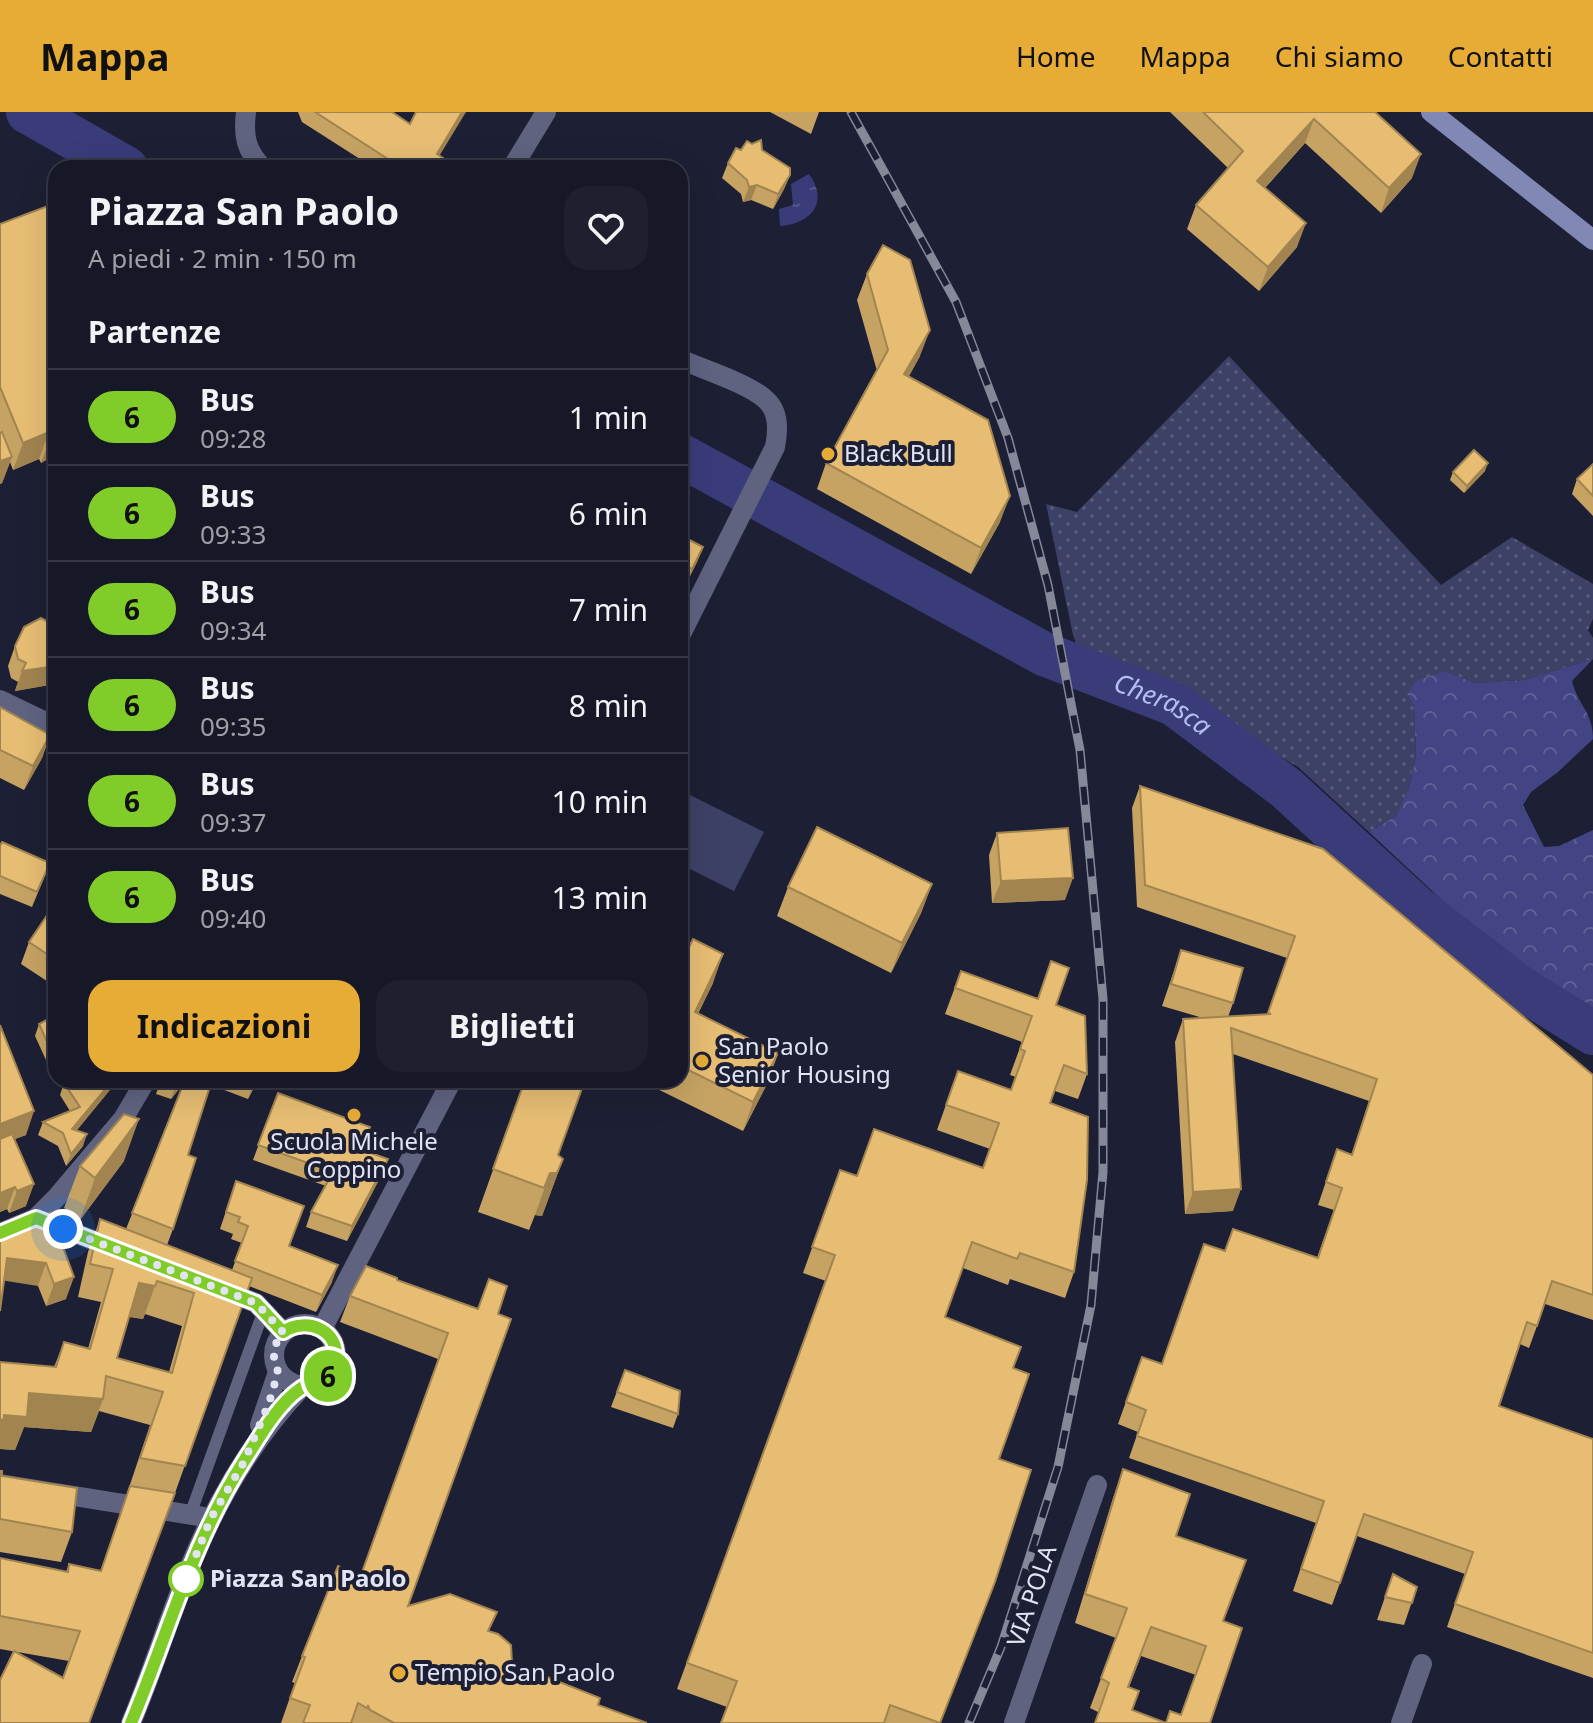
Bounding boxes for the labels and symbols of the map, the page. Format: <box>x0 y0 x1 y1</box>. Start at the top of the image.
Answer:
place label: Black Bull <box>844 436 953 469</box>
marker: Black Bull <box>819 445 837 463</box>
water label: Cherasca <box>1109 664 1220 743</box>
place label: San Paolo Senior Housing <box>718 1029 891 1090</box>
marker: San Paolo Senior Housing <box>693 1052 711 1070</box>
marker: Scuola Michele Coppino <box>345 1106 363 1124</box>
place label: Scuola Michele Coppino <box>270 1124 438 1185</box>
your location <box>43 1209 83 1249</box>
line badge: 6 <box>302 1350 354 1402</box>
street label: VIA POLA <box>998 1540 1064 1651</box>
place label: Piazza San Paolo <box>210 1561 407 1594</box>
marker: Piazza San Paolo <box>169 1562 203 1596</box>
place label: Tempio San Paolo <box>415 1655 615 1688</box>
marker: Tempio San Paolo <box>390 1664 408 1682</box>

